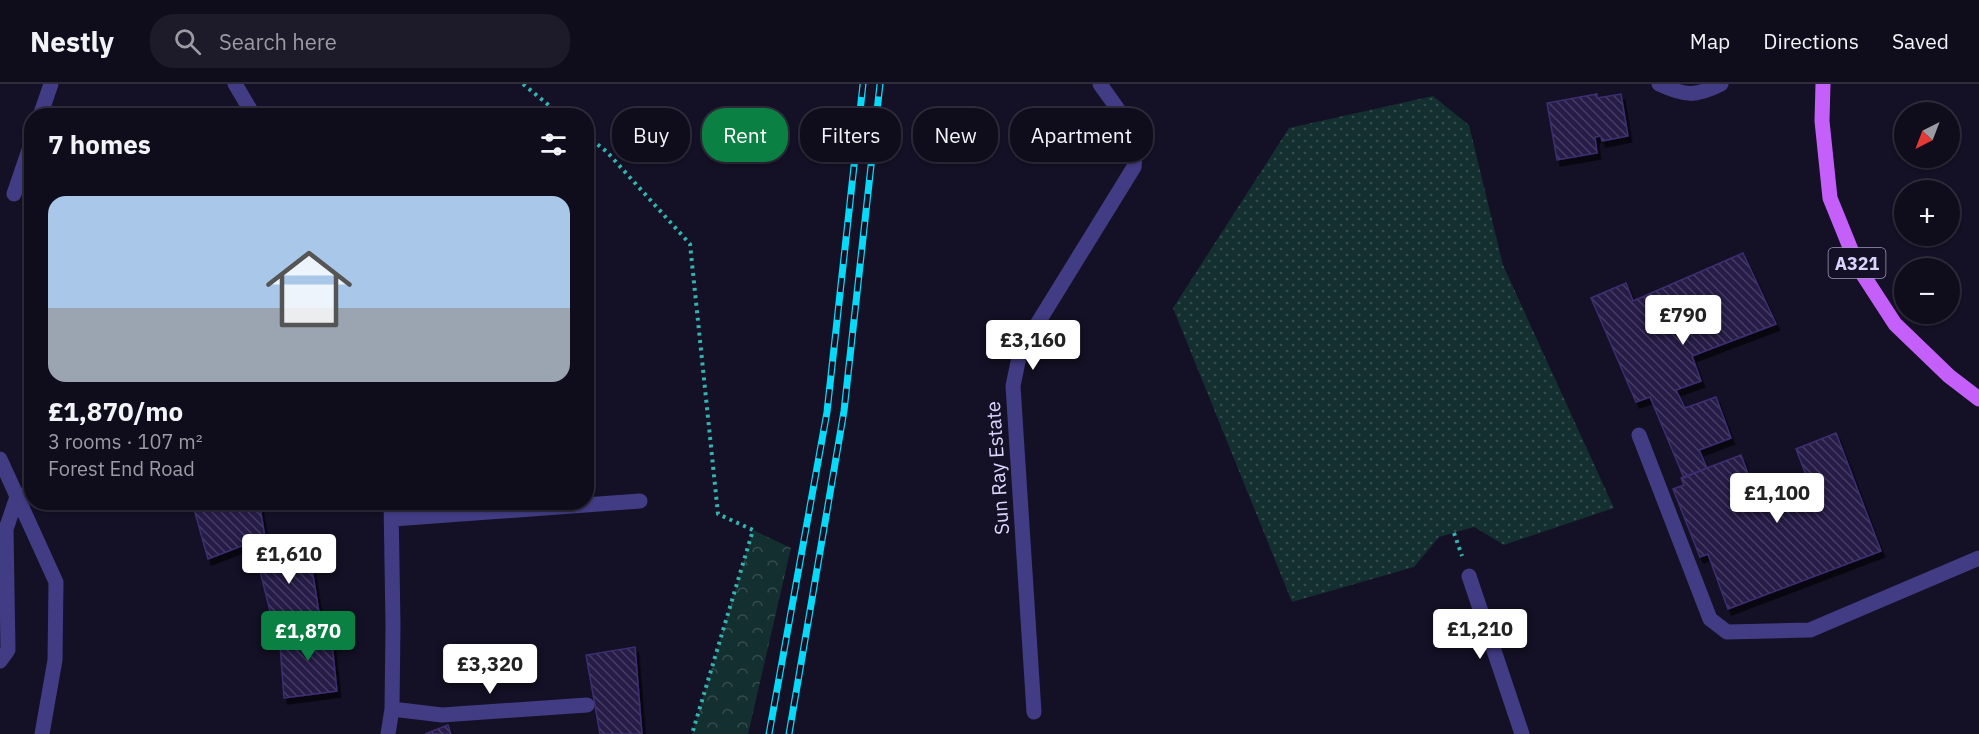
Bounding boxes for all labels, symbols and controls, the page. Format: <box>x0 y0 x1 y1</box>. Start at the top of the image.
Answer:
search box <box>150 14 570 68</box>
text: Nestly <box>30 23 114 60</box>
icon: search <box>171 25 204 58</box>
text: Search here <box>219 27 337 56</box>
text: Map <box>1690 27 1730 55</box>
text: Directions <box>1763 27 1859 55</box>
text: Saved <box>1892 27 1949 55</box>
north arrow <box>1894 102 1960 168</box>
map controls <box>1894 102 1960 324</box>
chip: Buy <box>612 108 690 162</box>
chip: Rent <box>702 108 788 162</box>
chip: Filters <box>800 108 901 162</box>
chip: New <box>913 108 998 162</box>
chip: Apartment <box>1010 108 1153 162</box>
text: 7 homes <box>48 127 151 161</box>
icon: filters <box>537 128 570 161</box>
button: + <box>1894 180 1960 246</box>
icon: home <box>255 235 363 343</box>
road number: A321 <box>1828 248 1886 278</box>
button: − <box>1894 258 1960 324</box>
pin: £790 <box>1647 295 1719 346</box>
text: £790 <box>1659 301 1707 328</box>
pin: £3,160 <box>984 320 1082 371</box>
text: £3,160 <box>1000 326 1066 353</box>
text: £1,870/mo <box>48 394 183 428</box>
street label: Sun Ray Estate <box>979 400 1015 536</box>
text: 3 rooms · 107 m² <box>48 428 203 455</box>
text: Forest End Road <box>48 455 195 482</box>
pin: £1,100 <box>1728 473 1826 524</box>
text: £1,100 <box>1744 479 1810 506</box>
pin: £1,610 <box>240 534 338 585</box>
text: £1,610 <box>256 540 322 567</box>
pin: £1,210 <box>1431 609 1529 660</box>
pin: £1,870 <box>259 611 357 662</box>
text: £1,210 <box>1447 615 1513 642</box>
text: £1,870 <box>275 617 341 644</box>
pin: £3,320 <box>441 644 539 695</box>
text: £3,320 <box>457 650 523 677</box>

